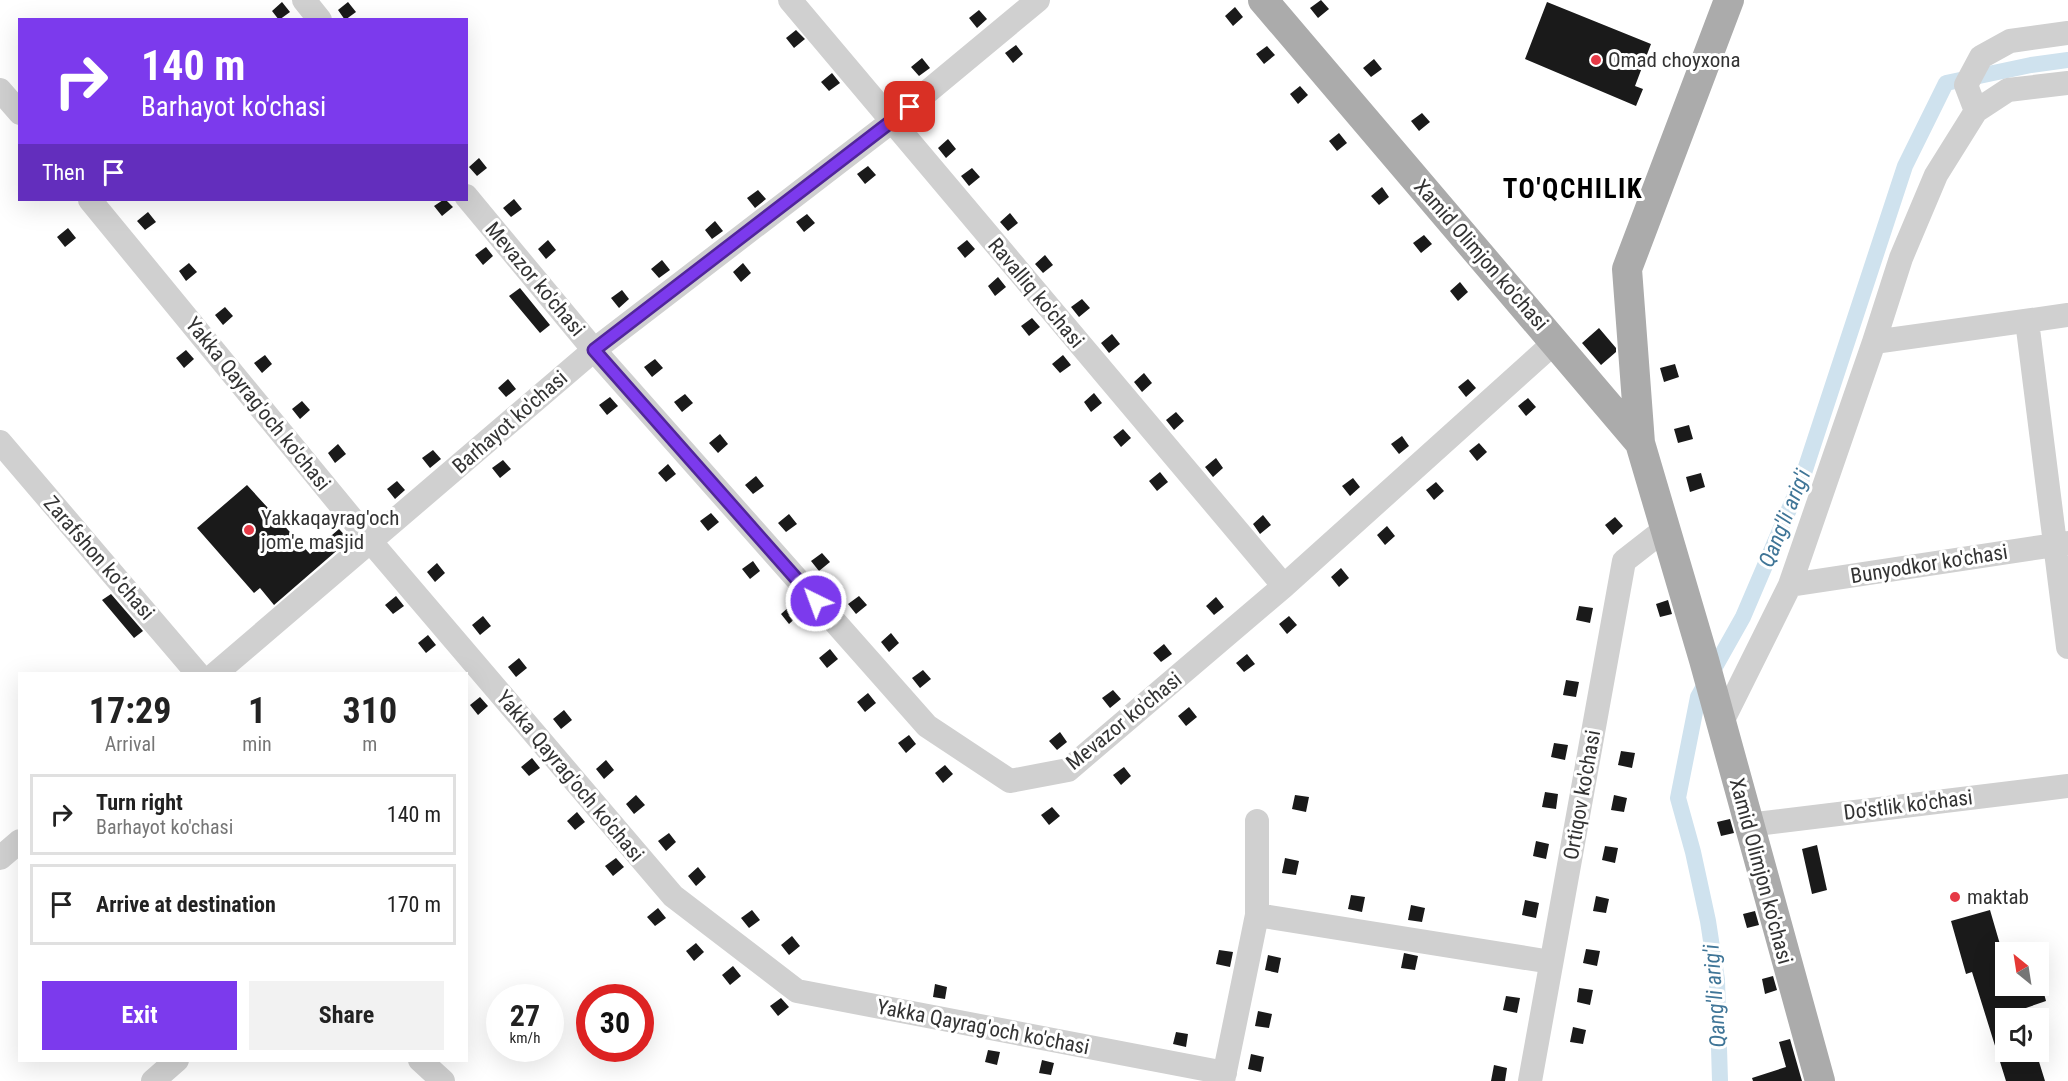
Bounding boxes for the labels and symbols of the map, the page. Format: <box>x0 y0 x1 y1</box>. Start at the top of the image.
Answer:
place label: Omad choyxona <box>1608 48 1741 72</box>
marker: Omad choyxona <box>1589 53 1603 67</box>
pin <box>884 81 935 132</box>
district label: TO'QCHILIK <box>1503 173 1643 205</box>
street label: Xamid Olimjon ko'chasi <box>1409 175 1553 335</box>
street label: Mevazor ko'chasi <box>480 217 590 341</box>
street label: Ravalliq ko'chasi <box>983 233 1089 353</box>
street label: Yakka Qayrag'och ko'chasi <box>181 312 335 496</box>
street label: Barhayot ko'chasi <box>448 366 572 478</box>
water label: Qang'li arig'i <box>1754 466 1815 571</box>
street label: Zarafshon ko’chasi <box>39 491 159 625</box>
place label: Yakkaqayrag'och jom'e masjid <box>260 506 399 554</box>
marker: Yakkaqayrag'och jom'e masjid <box>242 523 256 537</box>
street label: Bunyodkor ko'chasi <box>1849 540 2009 588</box>
position arrow <box>784 569 848 633</box>
street label: Mevazor ko'chasi <box>1062 667 1186 775</box>
street label: Yakka Qayrag'och ko'chasi <box>491 686 649 866</box>
street label: Ortiqov ko'chasi <box>1559 728 1605 862</box>
street label: Xamid Olimjon ko'chasi <box>1725 775 1797 967</box>
street label: Do'stlik ko'chasi <box>1842 785 1974 825</box>
place label: maktab <box>1967 885 2029 909</box>
marker: maktab <box>1948 890 1962 904</box>
north arrow <box>1995 942 2049 996</box>
water label: Qang'li arig'i <box>1698 944 1731 1048</box>
speed limit sign: 30 <box>576 984 654 1062</box>
street label: Yakka Qayrag'och ko'chasi <box>875 995 1091 1059</box>

